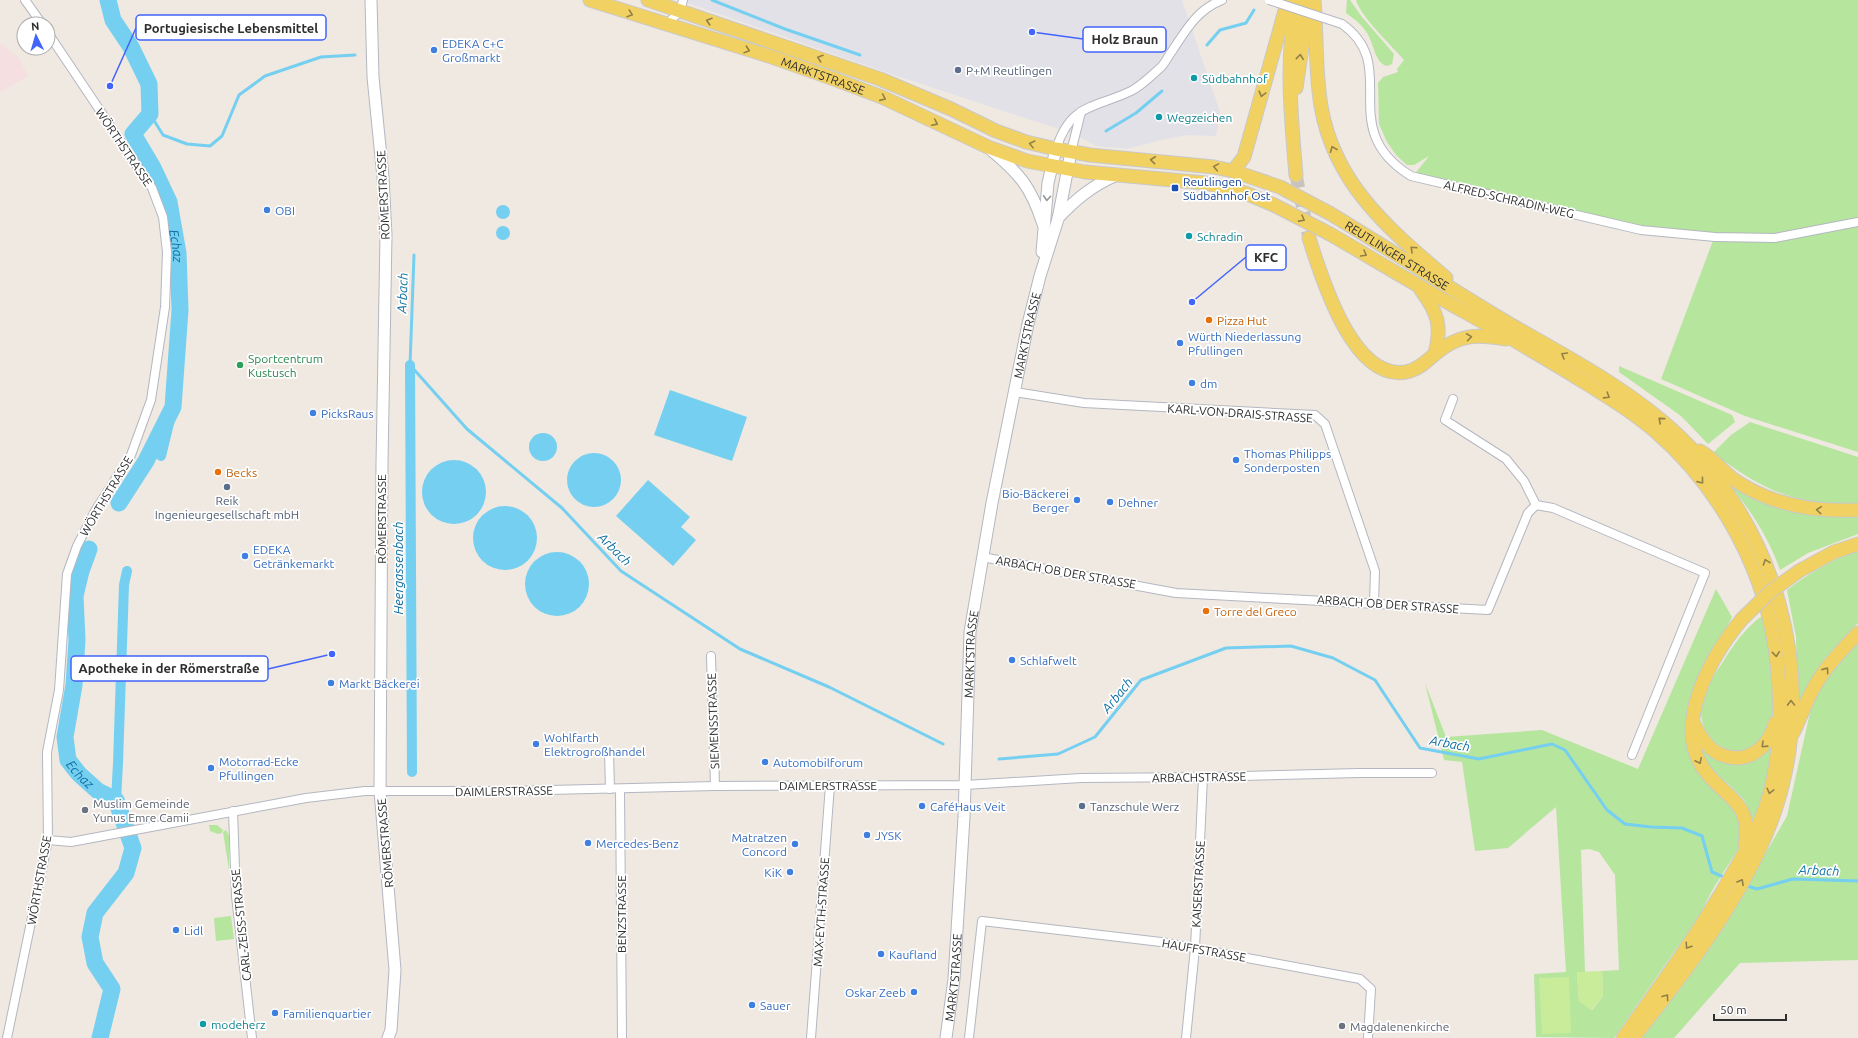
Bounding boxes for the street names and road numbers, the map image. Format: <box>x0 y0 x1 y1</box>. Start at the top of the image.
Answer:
street label: MARKTSTRASSE <box>779 54 867 97</box>
street label: WÖRTHSTRASSE <box>93 106 155 189</box>
street label: RÖMERSTRASSE <box>374 150 392 240</box>
street label: ALFRED-SCHRADIN-WEG <box>1443 178 1575 220</box>
street label: REUTLINGER STRASSE <box>1343 218 1452 292</box>
street label: MARKTSTRASSE <box>1011 290 1042 380</box>
street label: KARL-VON-DRAIS-STRASSE <box>1167 401 1313 425</box>
street label: WÖRTHSTRASSE <box>77 453 135 538</box>
street label: RÖMERSTRASSE <box>375 474 388 564</box>
street label: ARBACH OB DER STRASSE <box>995 553 1137 591</box>
street label: ARBACH OB DER STRASSE <box>1317 593 1460 615</box>
street label: MARKTSTRASSE <box>961 609 980 698</box>
street label: SIEMENSSTRASSE <box>705 672 721 769</box>
street label: ARBACHSTRASSE <box>1152 770 1247 784</box>
street label: DAIMLERSTRASSE <box>779 779 877 792</box>
street label: DAIMLERSTRASSE <box>455 784 553 798</box>
street label: RÖMERSTRASSE <box>375 798 395 888</box>
street label: WÖRTHSTRASSE <box>25 834 53 926</box>
street label: KAISERSTRASSE <box>1189 840 1207 928</box>
street label: MAX-EYTH-STRASSE <box>811 857 831 967</box>
street label: CARL-ZEISS-STRASSE <box>229 868 253 982</box>
street label: BENZSTRASSE <box>615 875 628 953</box>
street label: MARKTSTRASSE <box>942 933 963 1022</box>
street label: HAUFFSTRASSE <box>1161 936 1247 964</box>

